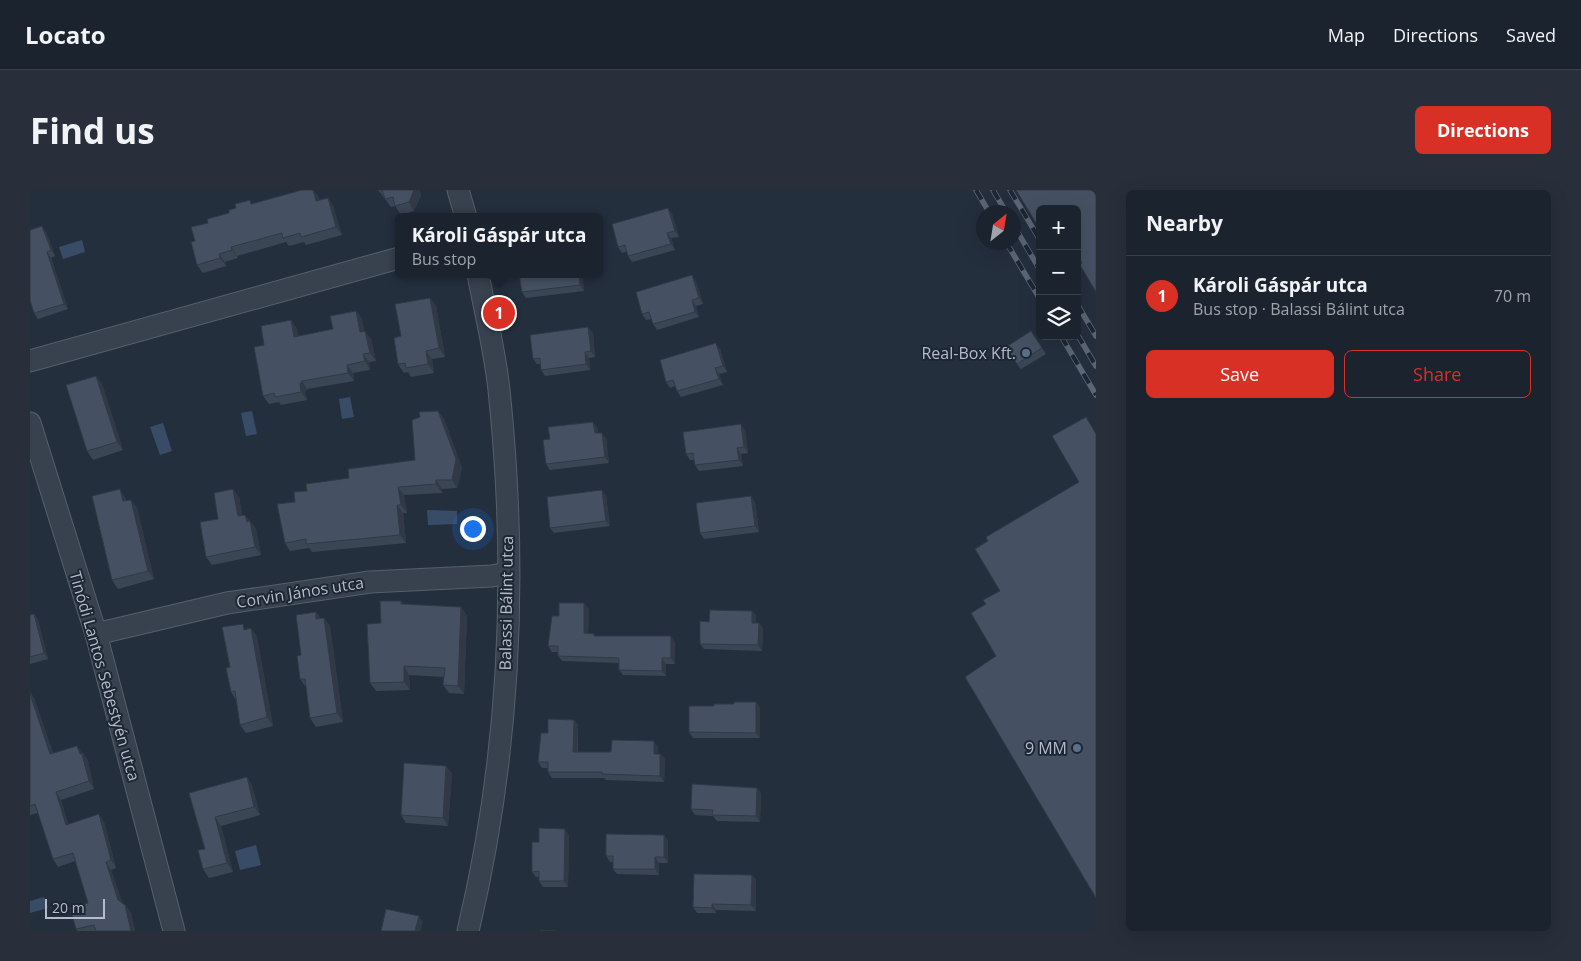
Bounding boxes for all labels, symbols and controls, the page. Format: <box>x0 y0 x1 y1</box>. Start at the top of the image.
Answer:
text: Locato <box>25 18 106 51</box>
text: Map <box>1328 23 1365 47</box>
text: Directions <box>1393 23 1478 47</box>
text: Saved <box>1506 23 1556 47</box>
button: Directions <box>1415 106 1551 154</box>
text: Find us <box>30 107 155 154</box>
north arrow <box>976 205 1021 250</box>
map controls <box>1036 205 1081 340</box>
button: + <box>1036 205 1081 250</box>
text: Nearby <box>1146 209 1223 237</box>
popup <box>395 213 603 278</box>
text: Károli Gáspár utca <box>412 222 586 248</box>
text: Bus stop <box>412 248 476 270</box>
button: − <box>1036 250 1081 295</box>
text: Károli Gáspár utca <box>1193 272 1368 298</box>
text: 1 <box>1157 285 1167 307</box>
text: 70 m <box>1494 285 1531 307</box>
pin: 1 <box>483 294 515 332</box>
button: layers <box>1036 295 1081 340</box>
text: Bus stop · Balassi Bálint utca <box>1193 298 1405 320</box>
place label: Real-Box Kft. <box>921 342 1016 364</box>
marker: Real-Box Kft. <box>1020 347 1032 359</box>
button: Save <box>1146 350 1334 398</box>
button: Share <box>1344 350 1531 398</box>
your location <box>460 516 486 542</box>
street label: Balassi Bálint utca <box>494 535 518 671</box>
street label: Tinódi Lantos Sebestyén utca <box>64 569 146 783</box>
street label: Corvin János utca <box>235 571 365 613</box>
place label: 9 MM <box>1025 737 1067 759</box>
marker: 9 MM <box>1071 742 1083 754</box>
scale bar <box>45 896 105 919</box>
text: 20 m <box>52 898 85 917</box>

